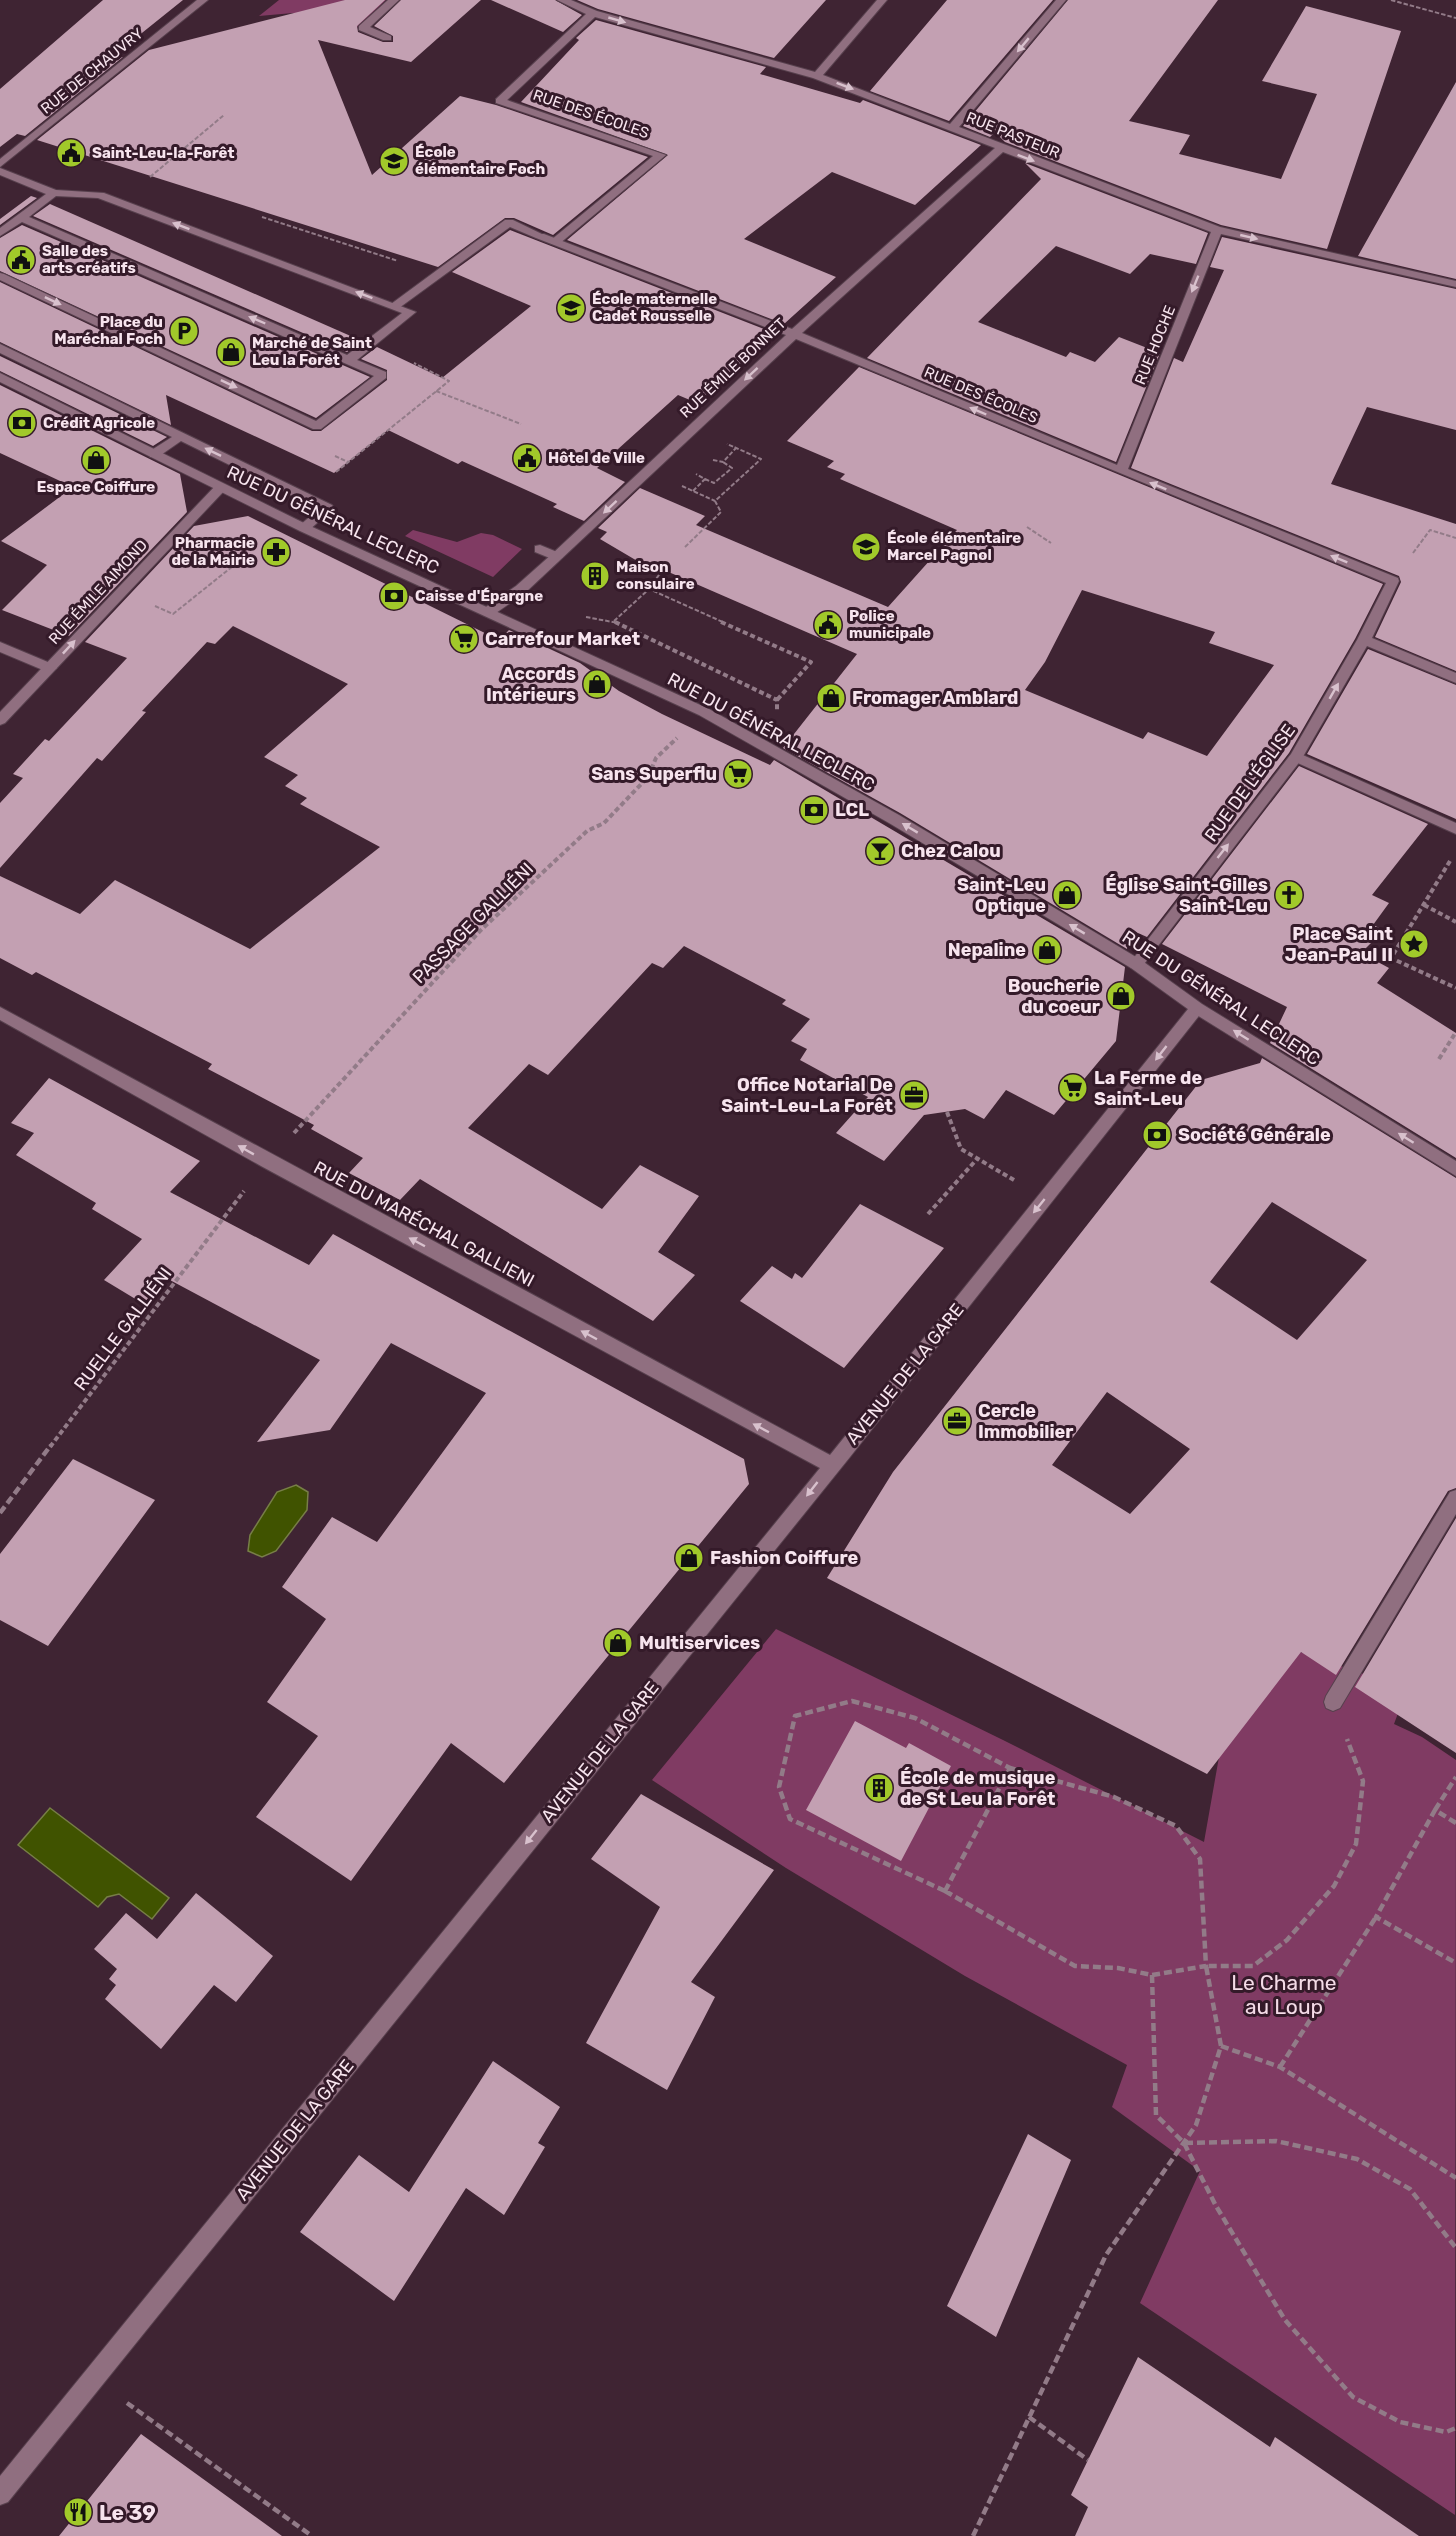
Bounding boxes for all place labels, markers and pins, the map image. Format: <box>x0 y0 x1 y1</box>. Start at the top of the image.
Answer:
public building icon: Saint-Leu-la-Forêt <box>55 137 87 169</box>
place label: École élémentaire Foch <box>415 143 545 178</box>
place label: Saint-Leu-la-Forêt <box>92 144 234 162</box>
school or university icon: École élémentaire Foch <box>378 145 410 177</box>
place label: Salle des arts créatifs <box>42 242 136 277</box>
public building icon: Salle des arts créatifs <box>5 244 37 276</box>
place label: École maternelle Cadet Rousselle <box>592 290 717 325</box>
school or university icon: École maternelle Cadet Rousselle <box>555 292 587 324</box>
place label: Place du Maréchal Foch <box>54 313 163 348</box>
parking icon: Place du Maréchal Foch <box>168 315 200 347</box>
place label: Marché de Saint Leu la Forêt <box>252 334 372 369</box>
shop icon: Marché de Saint Leu la Forêt <box>215 336 247 368</box>
bank icon: Crédit Agricole <box>6 407 38 439</box>
place label: Crédit Agricole <box>43 414 155 432</box>
public building icon: Hôtel de Ville <box>511 442 543 474</box>
shop icon: Espace Coiffure <box>80 444 112 476</box>
place label: Hôtel de Ville <box>548 449 645 467</box>
place label: Espace Coiffure <box>37 478 155 496</box>
place label: École élémentaire Marcel Pagnol <box>887 529 1021 564</box>
school or university icon: École élémentaire Marcel Pagnol <box>850 531 882 563</box>
place label: Pharmacie de la Mairie <box>172 534 255 569</box>
pharmacy icon: Pharmacie de la Mairie <box>260 536 292 568</box>
place label: Maison consulaire <box>616 558 695 593</box>
building icon: Maison consulaire <box>579 560 611 592</box>
bank icon: Caisse d'Épargne <box>378 580 410 612</box>
place label: Caisse d'Épargne <box>415 587 543 605</box>
place label: Police municipale <box>849 607 931 642</box>
public building icon: Police municipale <box>812 609 844 641</box>
supermarket icon: Carrefour Market <box>448 623 480 655</box>
place label: Carrefour Market <box>485 628 640 650</box>
place label: Accords Intérieurs <box>486 663 576 706</box>
shop icon: Accords Intérieurs <box>581 668 613 700</box>
shop icon: Fromager Amblard <box>815 682 847 714</box>
place label: Fromager Amblard <box>852 687 1018 709</box>
supermarket icon: Sans Superflu <box>722 758 754 790</box>
place label: Sans Superflu <box>591 763 717 785</box>
bank icon: LCL <box>798 794 830 826</box>
place label: LCL <box>835 799 869 821</box>
bar icon: Chez Calou <box>864 835 896 867</box>
place label: Chez Calou <box>901 840 1001 862</box>
place label: Saint-Leu Optique <box>957 874 1046 917</box>
place label: Église Saint-Gilles Saint-Leu <box>1105 874 1268 917</box>
shop icon: Saint-Leu Optique <box>1051 879 1083 911</box>
church icon: Église Saint-Gilles Saint-Leu <box>1273 879 1305 911</box>
place label: Place Saint Jean-Paul II <box>1285 923 1393 966</box>
place icon: Place Saint Jean-Paul II <box>1398 928 1430 960</box>
shop icon: Nepaline <box>1031 934 1063 966</box>
place label: Nepaline <box>948 939 1026 961</box>
place label: Boucherie du coeur <box>1008 975 1100 1018</box>
shop icon: Boucherie du coeur <box>1105 980 1137 1012</box>
place label: La Ferme de Saint-Leu <box>1094 1067 1202 1110</box>
supermarket icon: La Ferme de Saint-Leu <box>1057 1072 1089 1104</box>
place label: Office Notarial De Saint-Leu-La Forêt <box>721 1074 893 1117</box>
office icon: Office Notarial De Saint-Leu-La Forêt <box>898 1079 930 1111</box>
bank icon: Société Générale <box>1141 1119 1173 1151</box>
place label: Société Générale <box>1178 1124 1331 1146</box>
place label: Cercle Immobilier <box>978 1400 1073 1443</box>
office icon: Cercle Immobilier <box>941 1405 973 1437</box>
shop icon: Fashion Coiffure <box>673 1542 705 1574</box>
place label: Fashion Coiffure <box>710 1547 858 1569</box>
shop icon: Multiservices <box>602 1627 634 1659</box>
place label: Multiservices <box>639 1632 760 1654</box>
place label: École de musique de St Leu la Forêt <box>900 1767 1056 1810</box>
building icon: École de musique de St Leu la Forêt <box>863 1772 895 1804</box>
restaurant icon: Le 39 <box>62 2496 94 2528</box>
place label: Le 39 <box>99 2500 156 2525</box>

